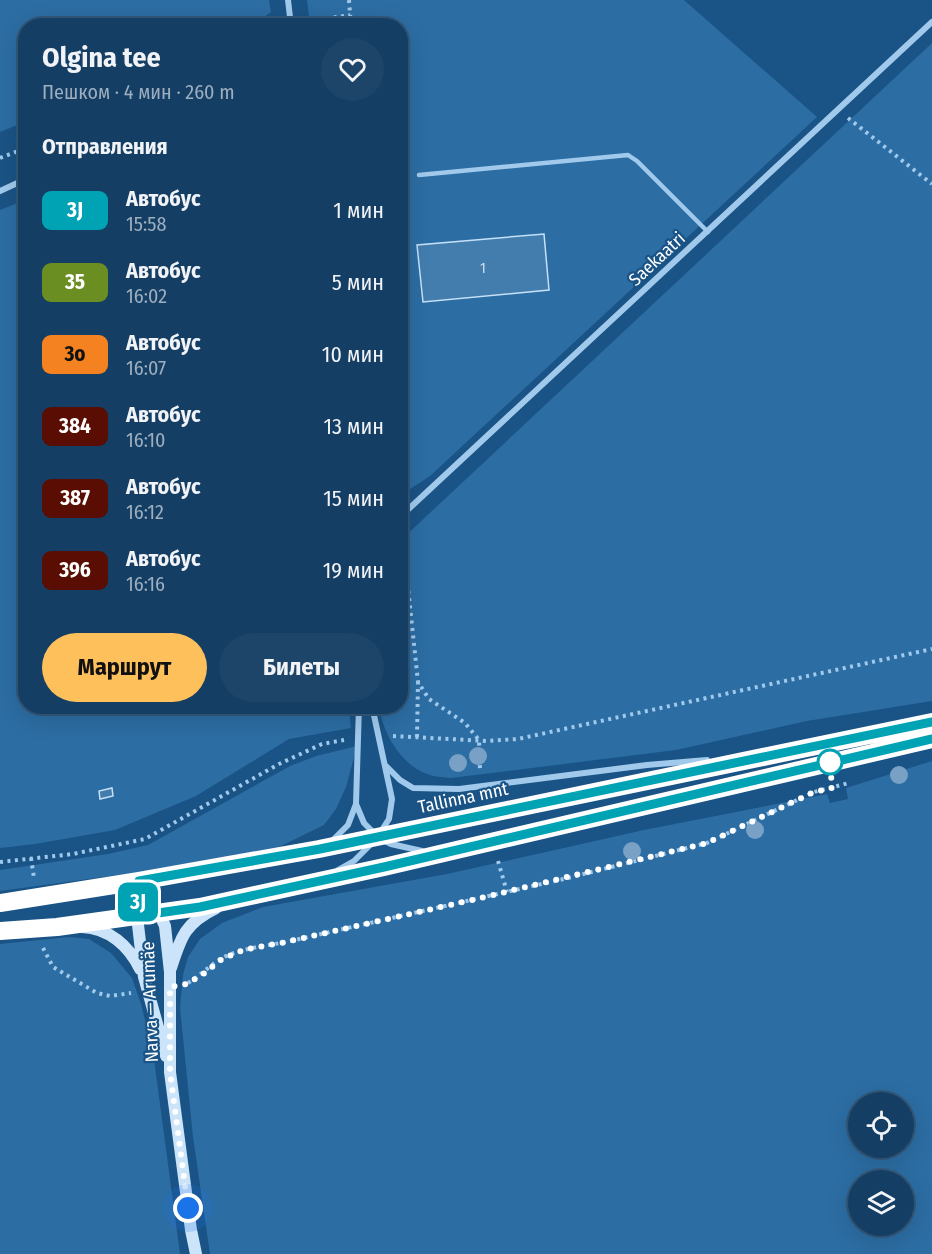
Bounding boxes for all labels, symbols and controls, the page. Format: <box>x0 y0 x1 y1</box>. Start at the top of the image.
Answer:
button: heart <box>321 38 384 101</box>
text: Olgina tee <box>42 41 161 74</box>
text: Пешком · 4 мин · 260 m <box>42 80 235 104</box>
text: Отправления <box>42 133 168 160</box>
text: Автобус <box>126 185 201 212</box>
text: 3J <box>67 197 83 223</box>
text: 1 мин <box>333 197 384 224</box>
text: 15:58 <box>126 212 166 236</box>
street label: Saekaatri <box>624 227 690 291</box>
text: Автобус <box>126 257 201 284</box>
house number: 1 <box>480 259 486 277</box>
text: 35 <box>65 269 85 295</box>
text: 5 мин <box>332 269 384 296</box>
text: 16:02 <box>126 284 167 308</box>
text: Автобус <box>126 329 201 356</box>
text: 3o <box>64 341 86 367</box>
text: 10 мин <box>322 341 384 368</box>
text: 16:07 <box>126 356 166 380</box>
text: Автобус <box>126 401 201 428</box>
text: 384 <box>59 413 91 439</box>
text: 13 мин <box>323 413 384 440</box>
text: 16:10 <box>126 428 165 452</box>
text: Автобус <box>126 473 201 500</box>
text: 387 <box>60 485 90 511</box>
text: 15 мин <box>323 485 384 512</box>
text: 16:12 <box>126 500 164 524</box>
text: Автобус <box>126 545 201 572</box>
text: 396 <box>59 557 91 583</box>
text: 19 мин <box>323 557 384 584</box>
text: 16:16 <box>126 572 165 596</box>
button: Маршрут <box>42 633 207 702</box>
button: Билеты <box>219 633 384 702</box>
unlabelled marker <box>817 749 843 775</box>
street label: Tallinna mnt <box>416 778 510 818</box>
line badge: 3J <box>111 882 165 922</box>
text: 3J <box>130 889 146 915</box>
street label: Narva — Arumäe <box>137 941 163 1063</box>
map controls <box>848 1092 914 1236</box>
button: locate <box>848 1092 914 1158</box>
button: layers <box>848 1170 914 1236</box>
your location <box>173 1193 203 1223</box>

